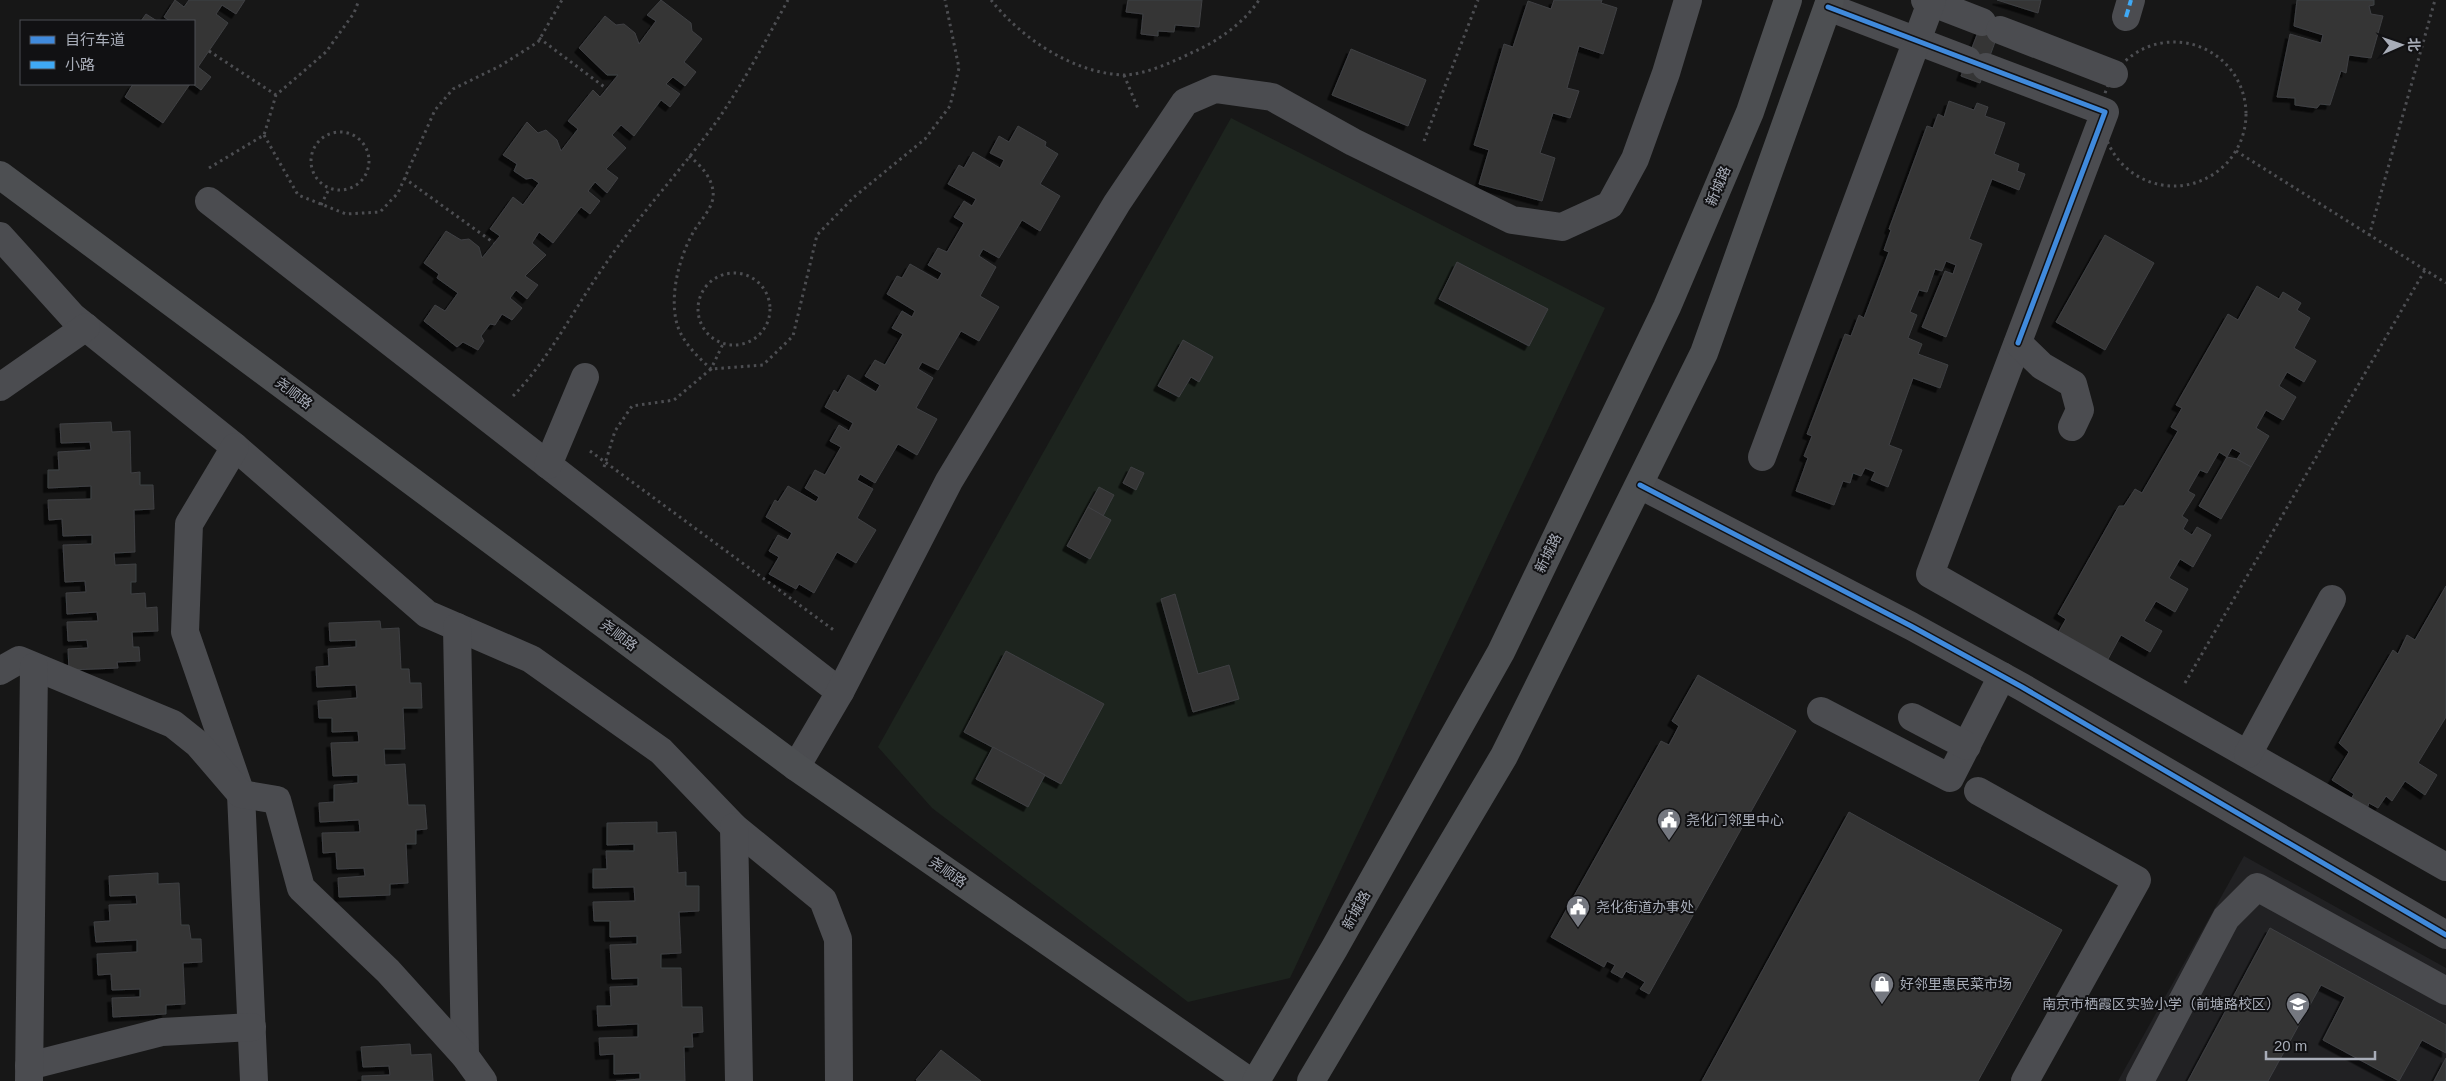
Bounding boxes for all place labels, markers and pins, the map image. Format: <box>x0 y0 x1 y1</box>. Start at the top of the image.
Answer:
public building icon: 尧化门邻里中心 <box>1656 807 1682 841</box>
place label: 尧化门邻里中心 <box>1686 812 1784 828</box>
public building icon: 尧化街道办事处 <box>1565 894 1591 928</box>
place label: 尧化街道办事处 <box>1596 899 1694 915</box>
shop icon: 好邻里惠民菜市场 <box>1869 971 1895 1005</box>
place label: 好邻里惠民菜市场 <box>1900 976 2012 992</box>
school or university icon: 南京市栖霞区实验小学（前塘路校区） <box>2285 991 2311 1025</box>
place label: 南京市栖霞区实验小学（前塘路校区） <box>2042 996 2280 1012</box>

